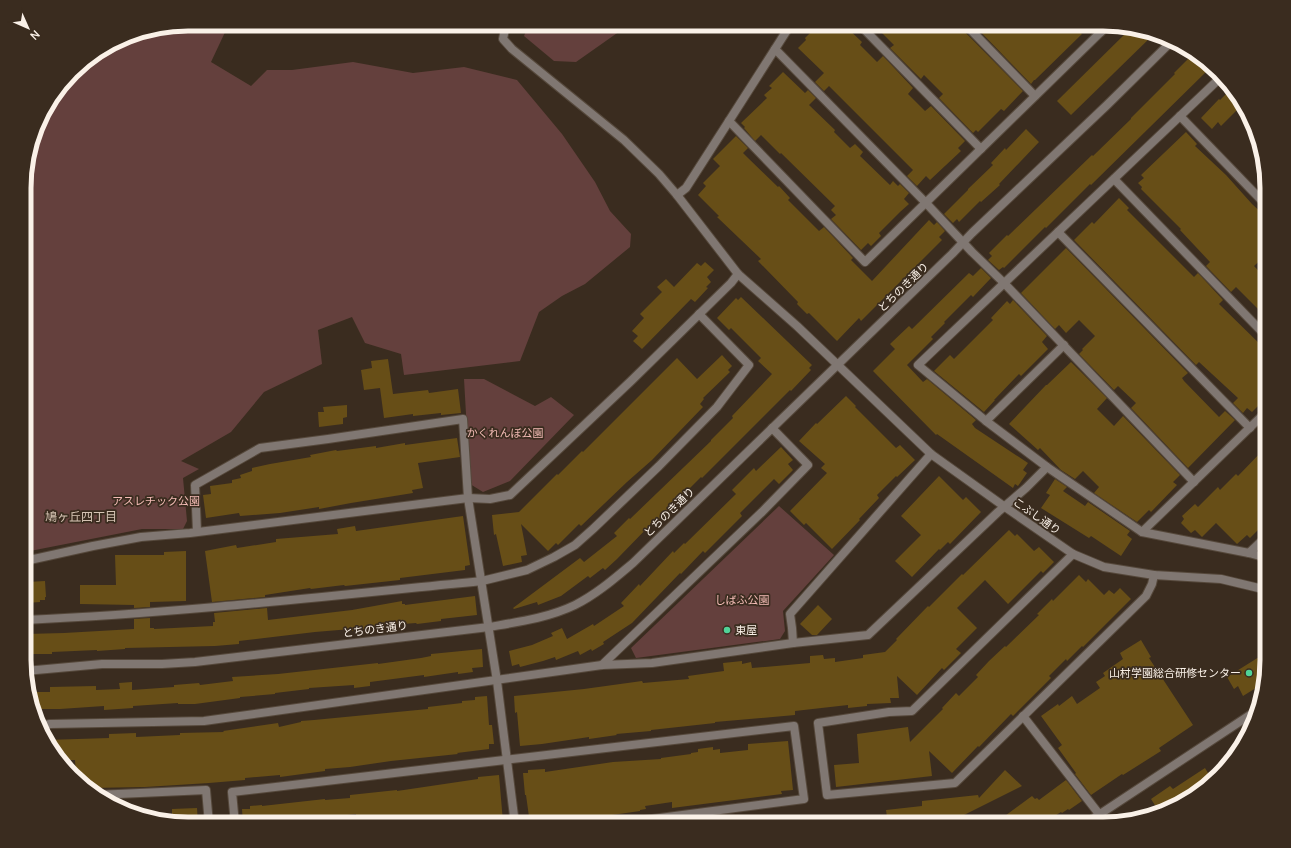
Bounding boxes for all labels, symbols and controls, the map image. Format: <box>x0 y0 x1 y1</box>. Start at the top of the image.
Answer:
north arrow <box>8 8 48 48</box>
text: N <box>27 27 44 44</box>
street label: とちのき通り <box>874 258 931 315</box>
park label: かくれんぼ公園 <box>467 425 544 440</box>
street label: とちのき通り <box>640 483 697 540</box>
park label: アスレチック公園 <box>112 493 200 508</box>
street label: こぶし通り <box>1010 494 1064 538</box>
district label: 鳩ヶ丘四丁目 <box>45 508 117 525</box>
park label: しばふ公園 <box>715 592 770 607</box>
street label: とちのき通り <box>341 617 408 640</box>
place label: 東屋 <box>735 622 757 637</box>
marker: 東屋 <box>722 625 732 635</box>
place label: 山村学園総合研修センター <box>1109 665 1241 680</box>
marker: 山村学園総合研修センター <box>1244 668 1254 678</box>

